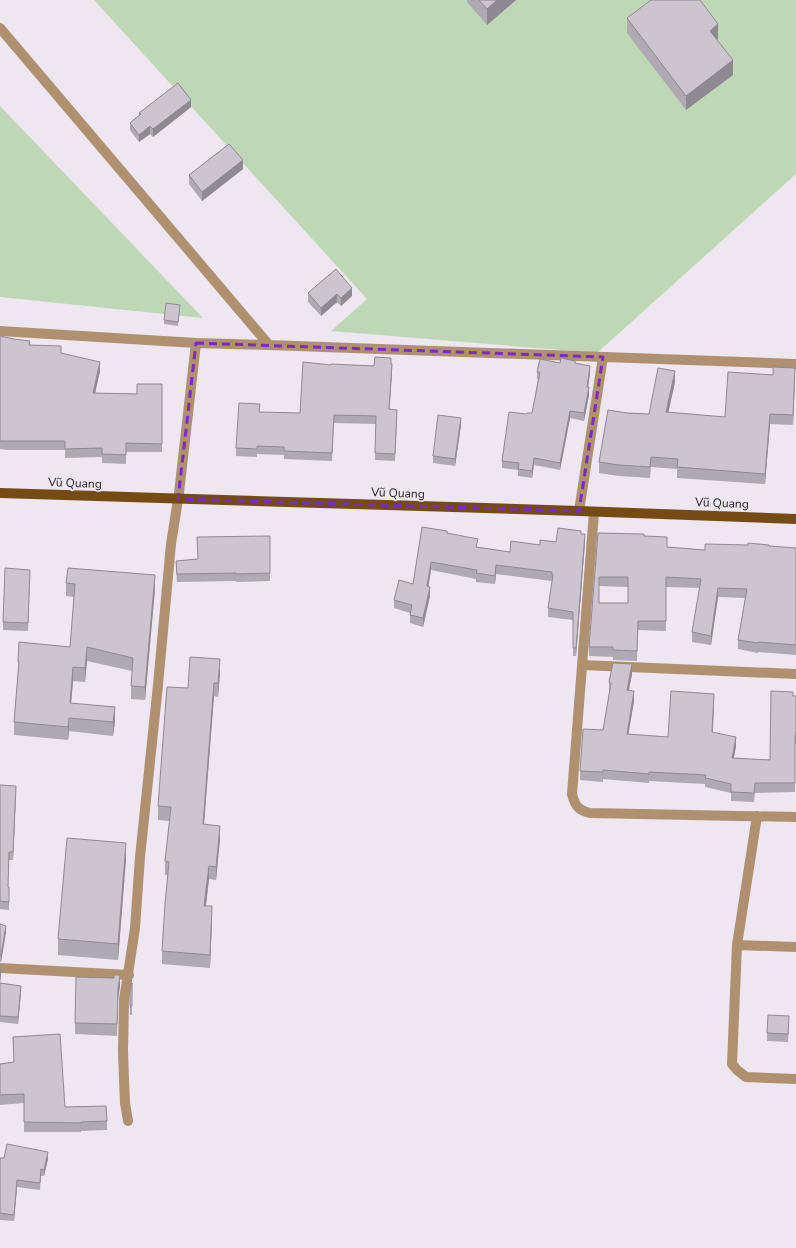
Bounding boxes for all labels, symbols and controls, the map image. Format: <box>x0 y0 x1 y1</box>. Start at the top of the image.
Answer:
street label: Vũ Quang <box>47 474 102 492</box>
street label: Vũ Quang <box>370 484 425 502</box>
street label: Vũ Quang <box>694 494 749 512</box>

